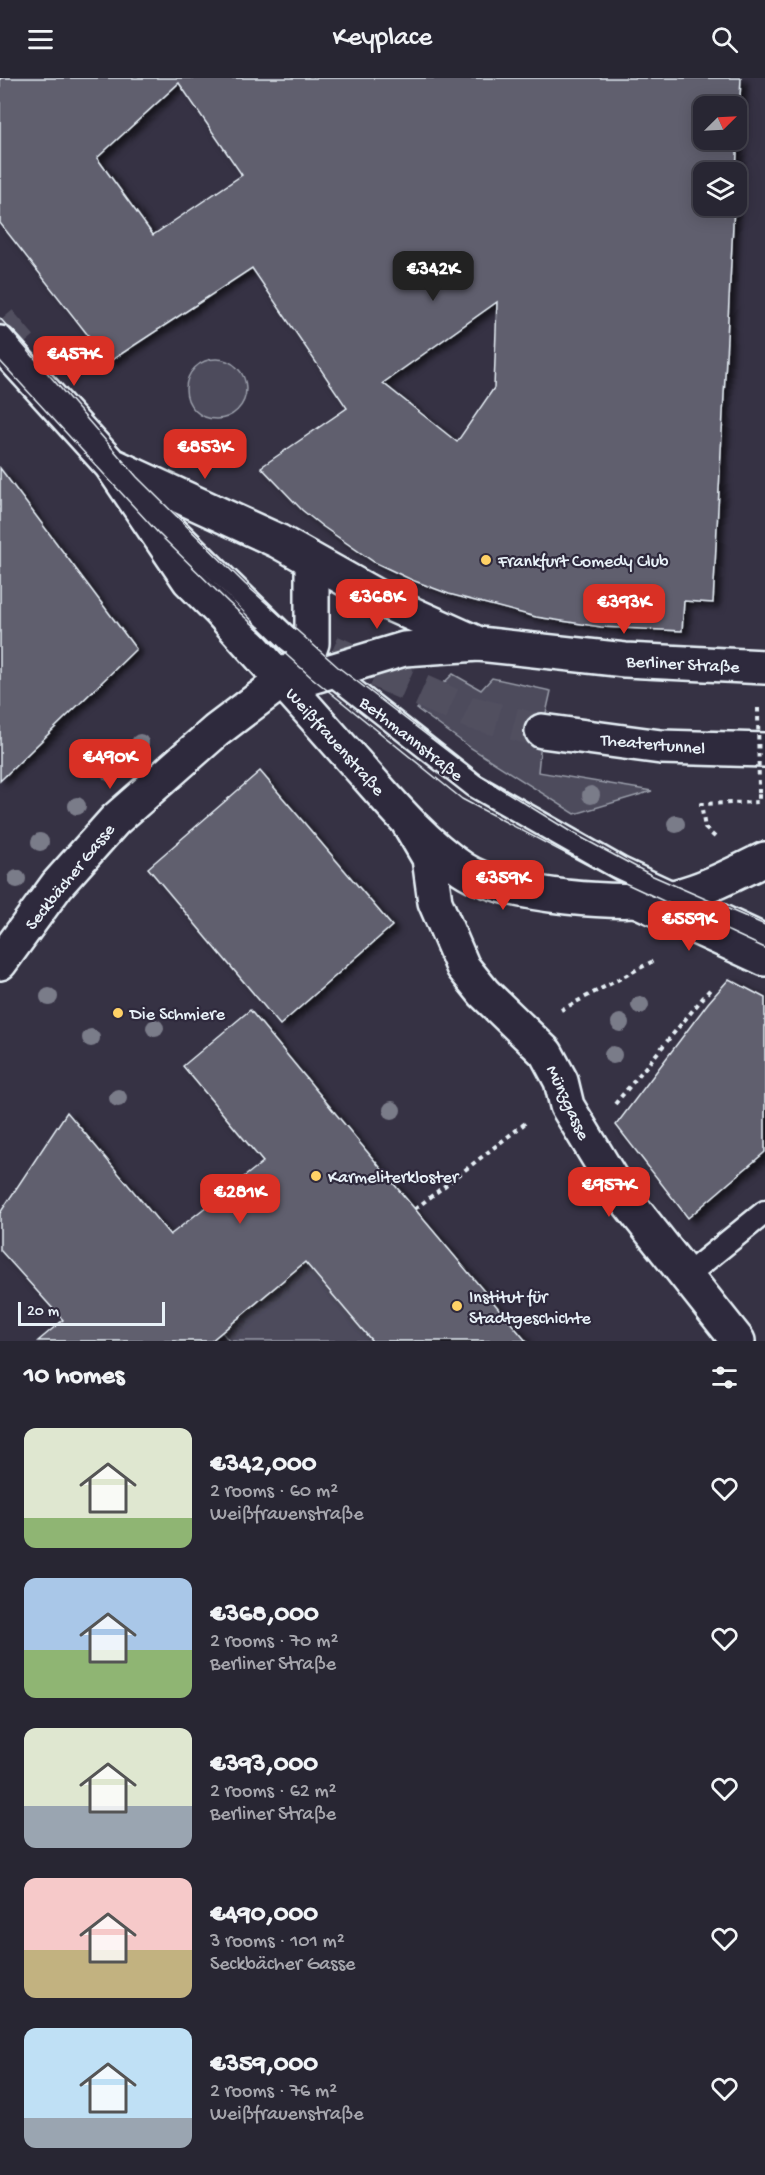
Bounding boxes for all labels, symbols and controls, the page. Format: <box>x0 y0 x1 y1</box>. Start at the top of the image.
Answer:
icon: menu <box>24 23 57 56</box>
text: Keyplace <box>333 23 432 55</box>
icon: search <box>708 23 741 56</box>
north arrow <box>693 96 747 150</box>
map controls <box>693 96 747 216</box>
button: layers <box>693 162 747 216</box>
pin: €342K <box>391 251 475 302</box>
text: €342K <box>407 259 459 282</box>
pin: €457K <box>32 336 116 387</box>
text: €457K <box>47 344 101 367</box>
pin: €853K <box>163 429 247 480</box>
text: €853K <box>178 437 232 460</box>
place label: Frankfurt Comedy Club <box>497 552 669 573</box>
marker: Frankfurt Comedy Club <box>479 553 493 567</box>
pin: €368K <box>335 579 419 630</box>
pin: €393K <box>582 584 666 635</box>
text: €368K <box>350 587 404 610</box>
text: €393K <box>597 592 651 615</box>
street label: Berliner Straße <box>625 652 741 679</box>
street label: Weißfrauenstraße <box>280 684 389 802</box>
street label: Bethmannstraße <box>354 692 467 787</box>
street label: Theatertunnel <box>599 730 706 761</box>
pin: €490K <box>68 739 152 790</box>
text: €490K <box>83 747 137 770</box>
street label: Seckbächer Gasse <box>22 820 121 935</box>
pin: €359K <box>461 860 545 911</box>
text: €359K <box>476 868 530 891</box>
pin: €559K <box>647 901 731 952</box>
text: €559K <box>662 909 716 932</box>
place label: Die Schmiere <box>129 1005 226 1026</box>
marker: Die Schmiere <box>111 1006 125 1020</box>
street label: Münzgasse <box>540 1062 593 1144</box>
pin: €957K <box>567 1167 651 1218</box>
place label: Karmeliterkloster <box>328 1168 460 1189</box>
marker: Karmeliterkloster <box>309 1169 323 1183</box>
pin: €281K <box>198 1174 282 1225</box>
text: €957K <box>582 1175 636 1198</box>
text: €281K <box>214 1182 266 1205</box>
place label: Institut für Stadtgeschichte <box>469 1288 592 1330</box>
scale bar <box>18 1299 165 1326</box>
marker: Institut für Stadtgeschichte <box>450 1299 464 1313</box>
text: 20 m <box>27 1303 59 1322</box>
icon: filters <box>708 1361 741 1394</box>
text: 10 homes <box>24 1362 124 1393</box>
text: €342,000 <box>210 1450 316 1481</box>
icon: home <box>72 1452 144 1524</box>
icon: heart <box>708 1472 741 1505</box>
text: 2 rooms · 60 m² <box>210 1481 338 1504</box>
text: Weißfrauenstraße <box>210 1504 364 1527</box>
text: €368,000 <box>210 1600 319 1631</box>
icon: home <box>72 1602 144 1674</box>
icon: heart <box>708 1622 741 1655</box>
text: 2 rooms · 70 m² <box>210 1631 338 1654</box>
text: Berliner Straße <box>210 1654 336 1677</box>
text: €393,000 <box>210 1750 318 1781</box>
icon: home <box>72 1752 144 1824</box>
icon: heart <box>708 1772 741 1805</box>
text: 2 rooms · 62 m² <box>210 1781 337 1804</box>
text: Berliner Straße <box>210 1804 336 1827</box>
text: €490,000 <box>210 1900 318 1931</box>
icon: home <box>72 1902 144 1974</box>
icon: heart <box>708 1922 741 1955</box>
text: 3 rooms · 101 m² <box>210 1931 345 1954</box>
text: Seckbächer Gasse <box>210 1954 355 1977</box>
text: €359,000 <box>210 2050 318 2081</box>
icon: home <box>72 2052 144 2124</box>
icon: heart <box>708 2072 741 2105</box>
text: 2 rooms · 76 m² <box>210 2081 337 2104</box>
text: Weißfrauenstraße <box>210 2104 364 2127</box>

